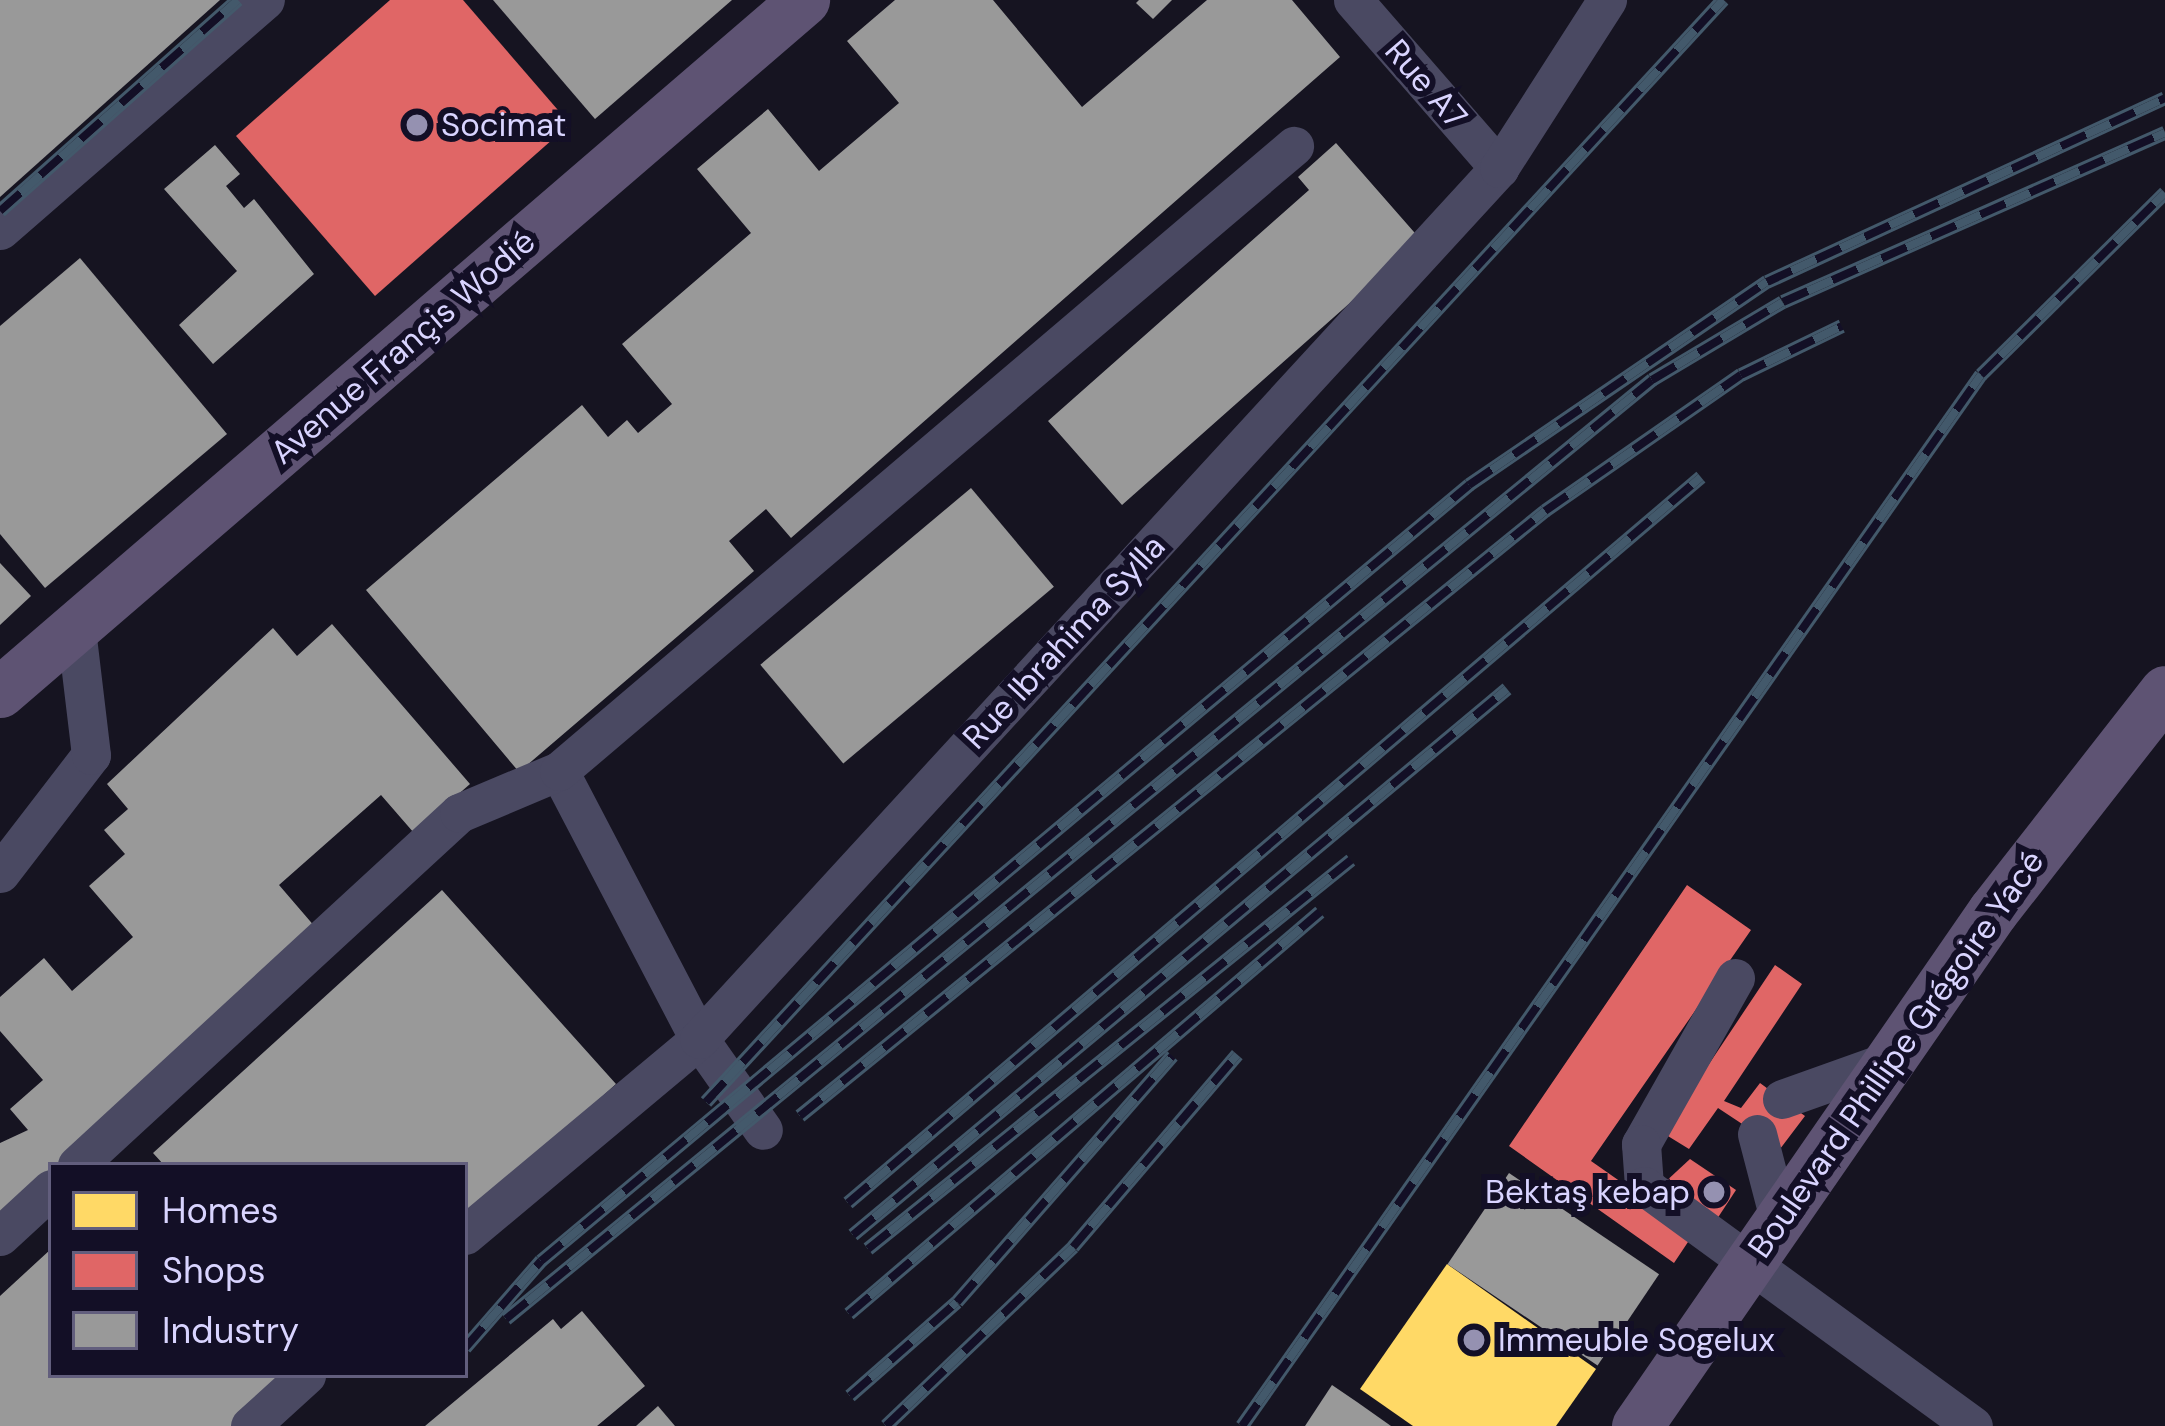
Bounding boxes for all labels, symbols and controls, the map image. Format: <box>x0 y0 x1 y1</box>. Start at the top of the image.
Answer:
street label: Rue A7 <box>1377 31 1475 137</box>
place label: Socimat <box>441 105 566 145</box>
marker: Socimat <box>404 112 430 138</box>
street label: Avenue Françis Wodié <box>263 222 543 472</box>
street label: Rue Ibrahima Sylla <box>955 527 1173 757</box>
street label: Boulevard Phillipe Grégoire Yacé <box>1740 843 2052 1265</box>
legend <box>48 1162 468 1378</box>
place label: Bektaş kebap <box>1485 1172 1690 1212</box>
marker: Bektaş kebap <box>1701 1179 1727 1205</box>
text: Homes <box>162 1187 278 1234</box>
text: Shops <box>162 1247 266 1294</box>
text: Industry <box>162 1307 299 1354</box>
place label: Immeuble Sogelux <box>1498 1320 1775 1360</box>
marker: Immeuble Sogelux <box>1461 1327 1487 1353</box>

